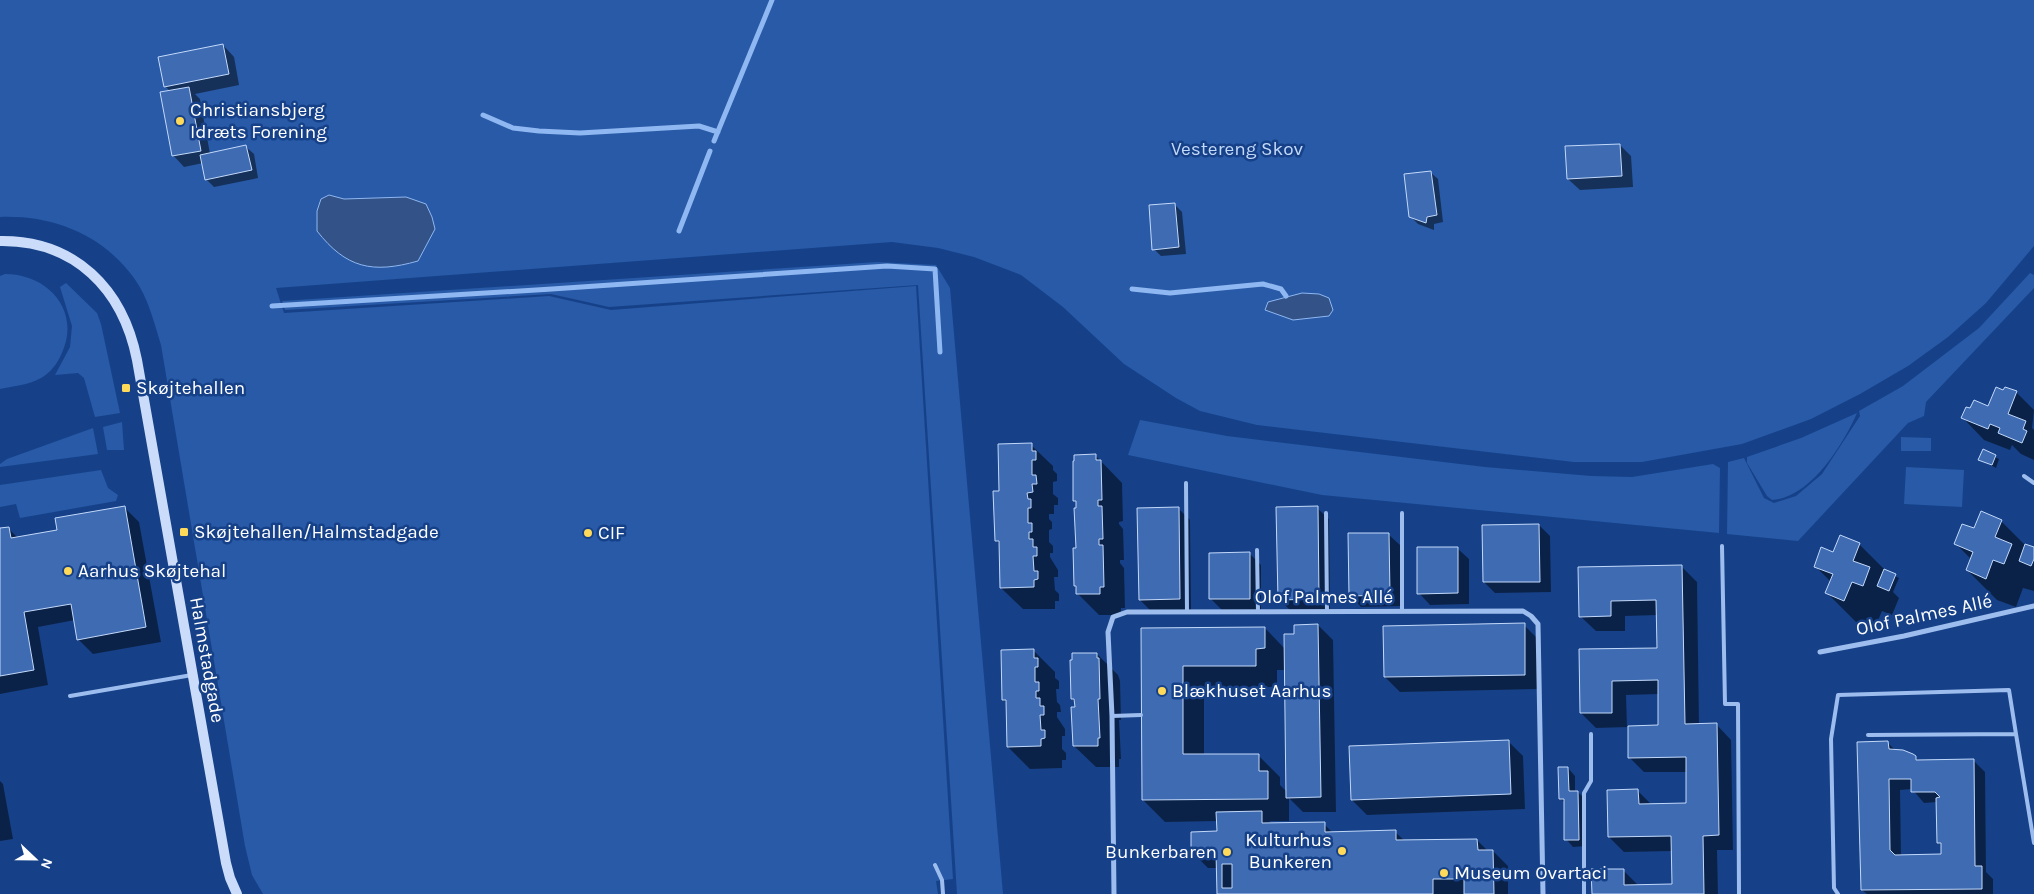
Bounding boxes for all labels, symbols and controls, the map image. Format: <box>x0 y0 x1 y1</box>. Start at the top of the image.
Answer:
place label: Christiansbjerg Idræts Forening <box>190 99 327 143</box>
marker: Christiansbjerg Idræts Forening <box>174 115 186 127</box>
park label: Vestereng Skov <box>1171 138 1304 160</box>
place label: Skøjtehallen <box>136 377 245 399</box>
marker: Skøjtehallen <box>120 382 132 394</box>
place label: Skøjtehallen/Halmstadgade <box>194 521 439 543</box>
place label: CIF <box>598 522 625 544</box>
marker: Skøjtehallen/Halmstadgade <box>178 526 190 538</box>
marker: CIF <box>582 527 594 539</box>
place label: Aarhus Skøjtehal <box>78 560 226 582</box>
marker: Aarhus Skøjtehal <box>62 565 74 577</box>
street label: Olof Palmes Allé <box>1255 586 1393 608</box>
street label: Olof Palmes Allé <box>1854 590 1994 640</box>
street label: Halmstadgade <box>185 595 229 725</box>
place label: Blækhuset Aarhus <box>1172 680 1332 702</box>
marker: Blækhuset Aarhus <box>1156 685 1168 697</box>
place label: Kulturhus Bunkeren <box>1245 829 1332 873</box>
north arrow <box>10 834 60 884</box>
place label: Bunkerbaren <box>1105 841 1217 863</box>
marker: Kulturhus Bunkeren <box>1336 845 1348 857</box>
marker: Bunkerbaren <box>1221 846 1233 858</box>
text: N <box>37 856 56 872</box>
place label: Museum Ovartaci <box>1454 862 1607 884</box>
marker: Museum Ovartaci <box>1438 867 1450 879</box>

